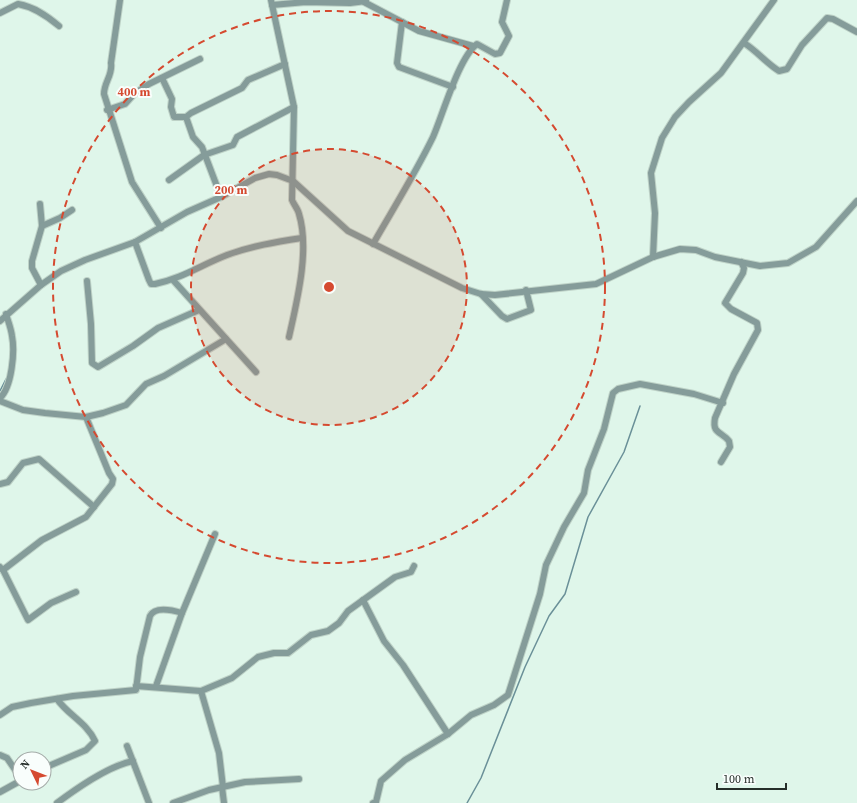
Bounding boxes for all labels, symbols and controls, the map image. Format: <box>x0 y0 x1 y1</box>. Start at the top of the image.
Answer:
text: 400 m <box>118 84 151 100</box>
text: 200 m <box>215 182 248 198</box>
centre of rings <box>322 280 336 294</box>
north arrow <box>12 751 52 791</box>
text: N <box>17 756 33 773</box>
scale bar <box>717 765 786 791</box>
text: 100 m <box>723 771 755 787</box>

